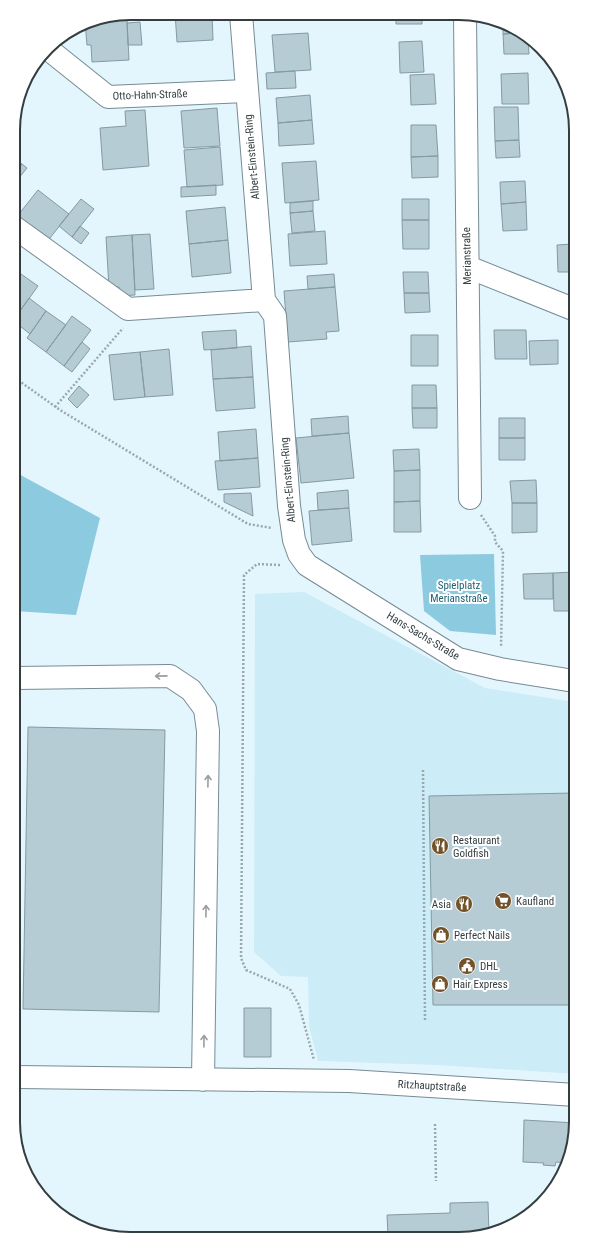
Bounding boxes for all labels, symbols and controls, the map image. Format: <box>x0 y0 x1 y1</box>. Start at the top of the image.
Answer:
street label: Otto-Hahn-Straße <box>112 87 188 103</box>
street label: Albert-Einstein-Ring <box>242 114 262 200</box>
street label: Merianstraße <box>460 227 474 285</box>
street label: Albert-Einstein-Ring <box>278 437 298 523</box>
park label: Spielplatz Merianstraße <box>430 579 488 605</box>
street label: Hans-Sachs-Straße <box>384 609 462 663</box>
one-way arrow <box>155 672 168 680</box>
one-way arrow <box>204 775 211 788</box>
place label: Restaurant Goldfish <box>453 834 500 860</box>
restaurant icon: Restaurant Goldfish <box>430 836 450 856</box>
supermarket icon: Kaufland <box>493 891 513 911</box>
restaurant icon: Asia <box>454 894 474 914</box>
place label: Kaufland <box>516 895 554 908</box>
place label: Asia <box>432 898 451 911</box>
one-way arrow <box>202 905 210 918</box>
shop icon: Perfect Nails <box>431 925 451 945</box>
place label: Perfect Nails <box>454 929 510 942</box>
public building icon: DHL <box>457 956 477 976</box>
place label: DHL <box>480 960 498 973</box>
shop icon: Hair Express <box>430 974 450 994</box>
place label: Hair Express <box>453 978 508 991</box>
one-way arrow <box>200 1035 208 1048</box>
street label: Ritzhauptstraße <box>397 1078 467 1094</box>

